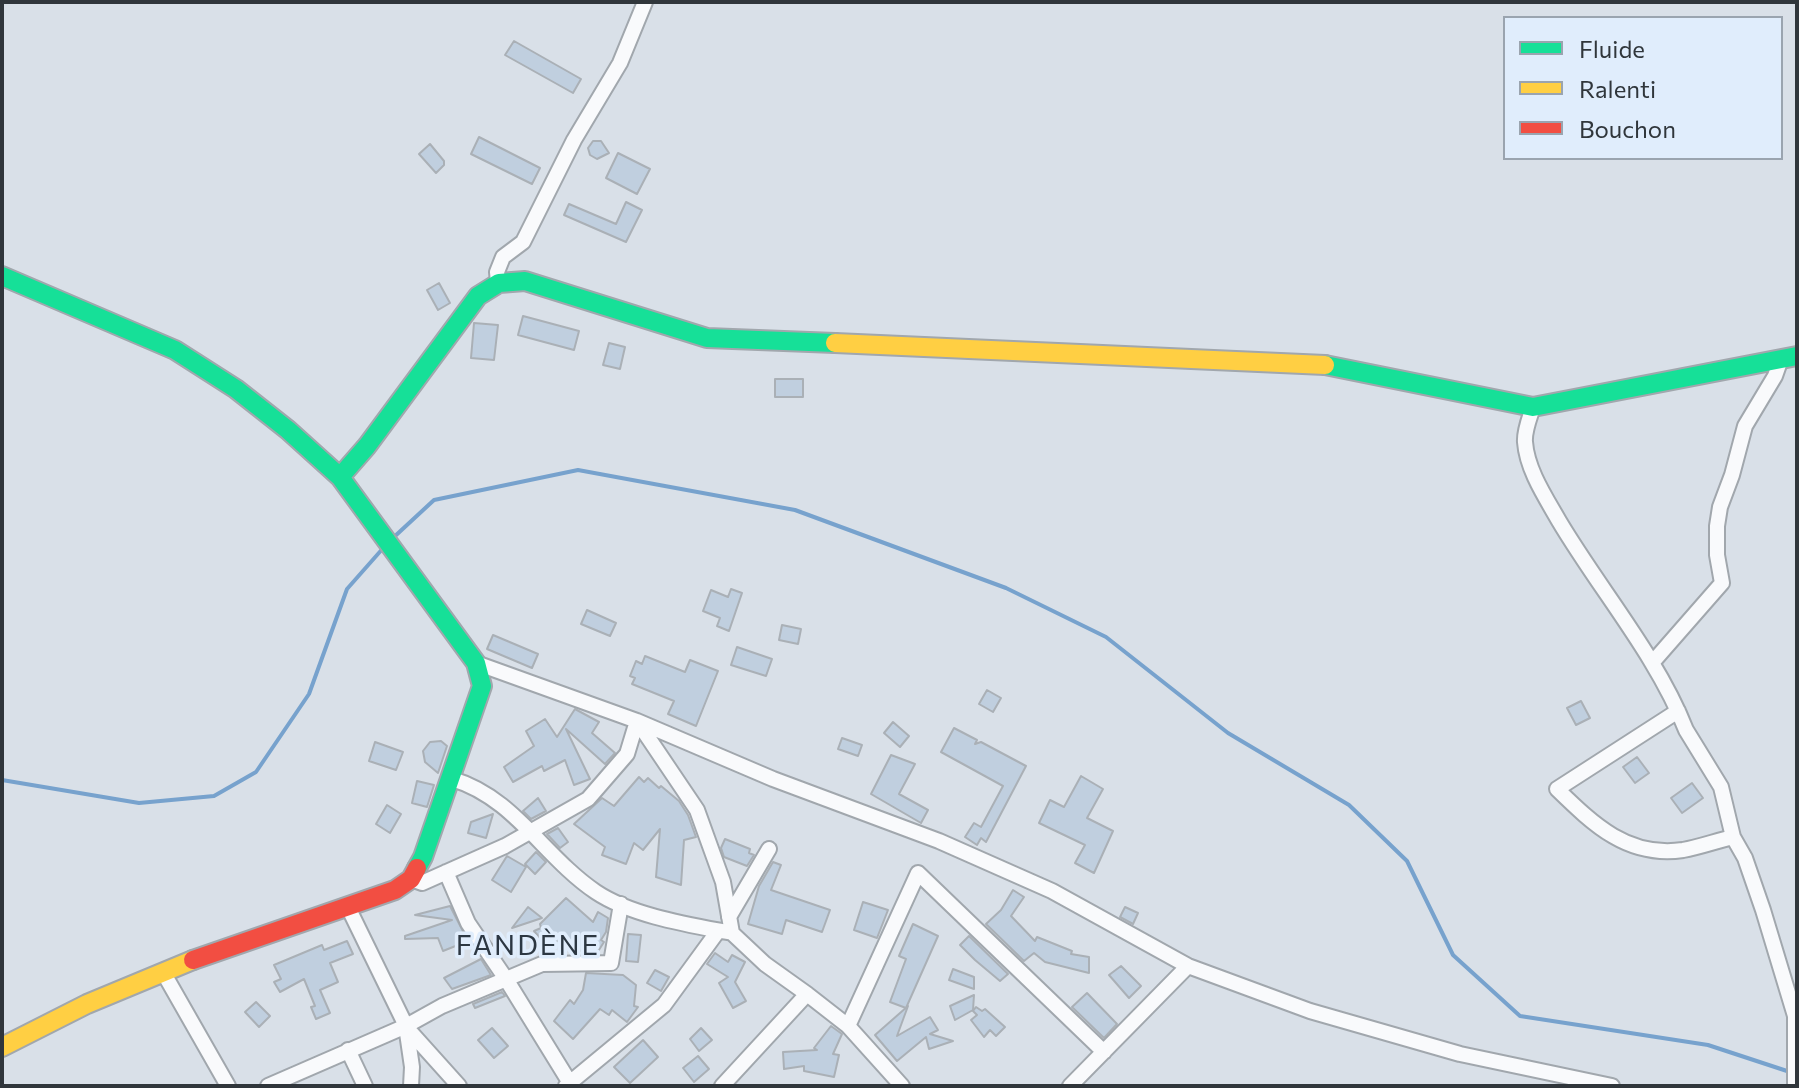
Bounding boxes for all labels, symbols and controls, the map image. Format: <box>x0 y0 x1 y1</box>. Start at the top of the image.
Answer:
legend <box>1503 16 1783 160</box>
text: Fluide <box>1579 34 1645 63</box>
text: Ralenti <box>1579 74 1656 103</box>
text: Bouchon <box>1579 114 1676 143</box>
district label: FANDÈNE <box>456 929 600 963</box>

